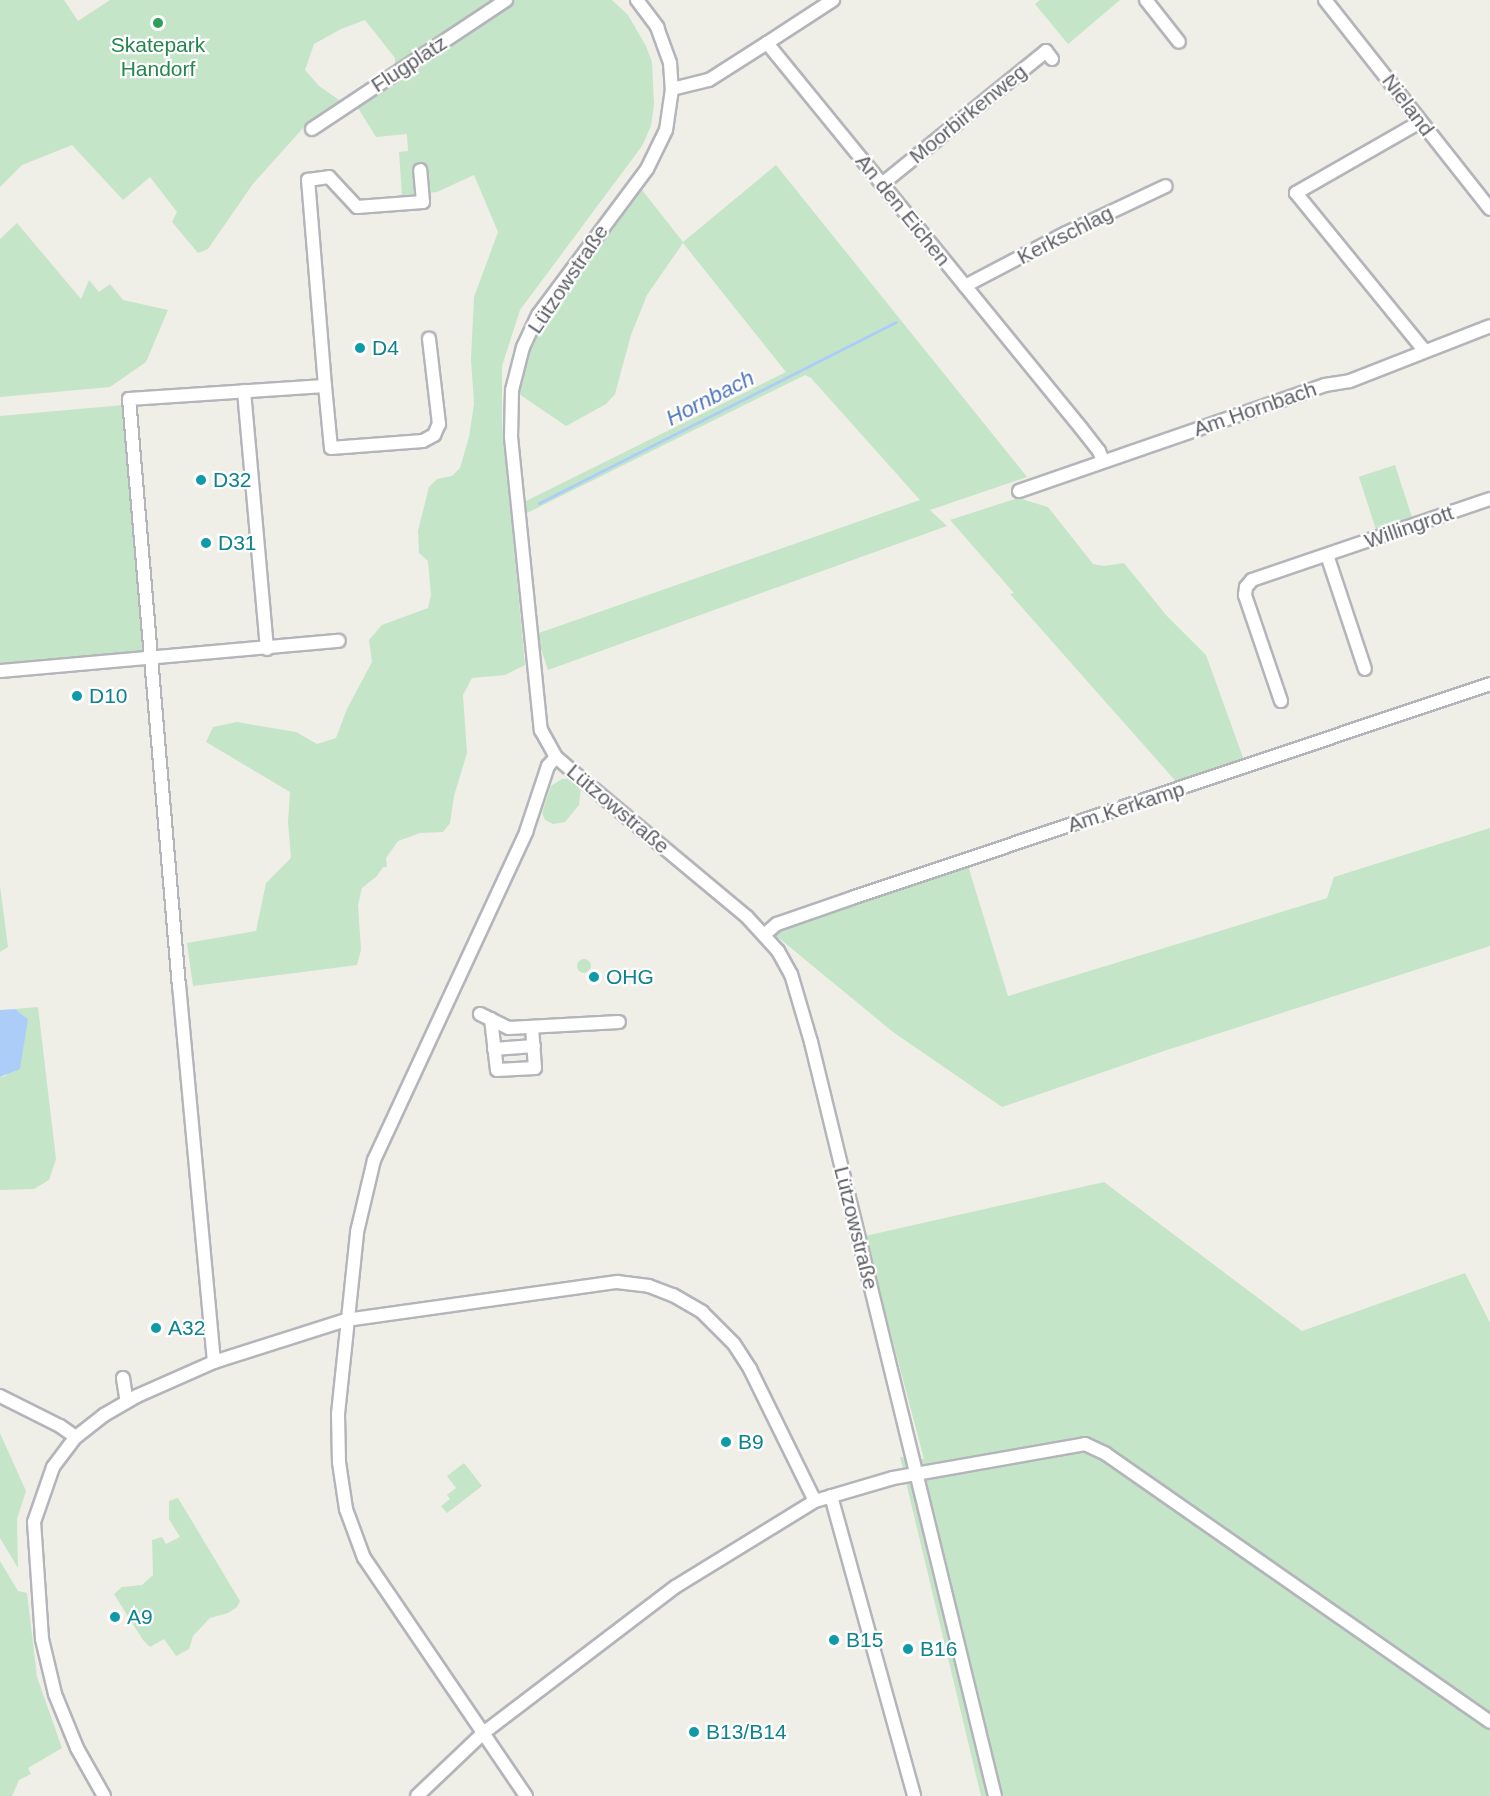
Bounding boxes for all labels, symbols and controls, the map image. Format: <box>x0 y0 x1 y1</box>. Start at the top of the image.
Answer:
marker: Skatepark Handorf <box>151 16 165 30</box>
street label: Flugplatz <box>366 30 452 98</box>
place label: Skatepark Handorf <box>111 32 205 82</box>
street label: Moorbirkenweg <box>904 59 1032 169</box>
street label: Nieland <box>1377 69 1439 141</box>
street label: An den Eichen <box>850 149 956 271</box>
street label: Kerkschlag <box>1013 200 1117 270</box>
street label: Lützowstraße <box>522 220 614 338</box>
place label: D4 <box>372 335 399 361</box>
marker: D4 <box>353 341 367 355</box>
water label: Hornbach <box>662 365 758 431</box>
street label: Am Hornbach <box>1190 376 1320 442</box>
place label: D32 <box>213 467 252 493</box>
marker: D32 <box>194 473 208 487</box>
street label: Willingrott <box>1361 500 1457 554</box>
place label: D31 <box>218 530 257 556</box>
marker: D31 <box>199 536 213 550</box>
place label: D10 <box>89 683 128 709</box>
marker: D10 <box>70 689 84 703</box>
street label: Lützowstraße <box>562 759 674 859</box>
street label: Am Kerkamp <box>1064 776 1188 838</box>
place label: OHG <box>606 964 654 990</box>
marker: OHG <box>587 970 601 984</box>
street label: Lützowstraße <box>829 1164 883 1292</box>
place label: A32 <box>168 1315 205 1341</box>
marker: A32 <box>149 1321 163 1335</box>
place label: B9 <box>738 1429 764 1455</box>
marker: B9 <box>719 1435 733 1449</box>
place label: A9 <box>127 1604 153 1630</box>
marker: A9 <box>108 1610 122 1624</box>
place label: B15 <box>846 1627 883 1653</box>
marker: B15 <box>827 1633 841 1647</box>
place label: B16 <box>920 1636 957 1662</box>
marker: B16 <box>901 1642 915 1656</box>
place label: B13/B14 <box>706 1719 787 1745</box>
marker: B13/B14 <box>687 1725 701 1739</box>

